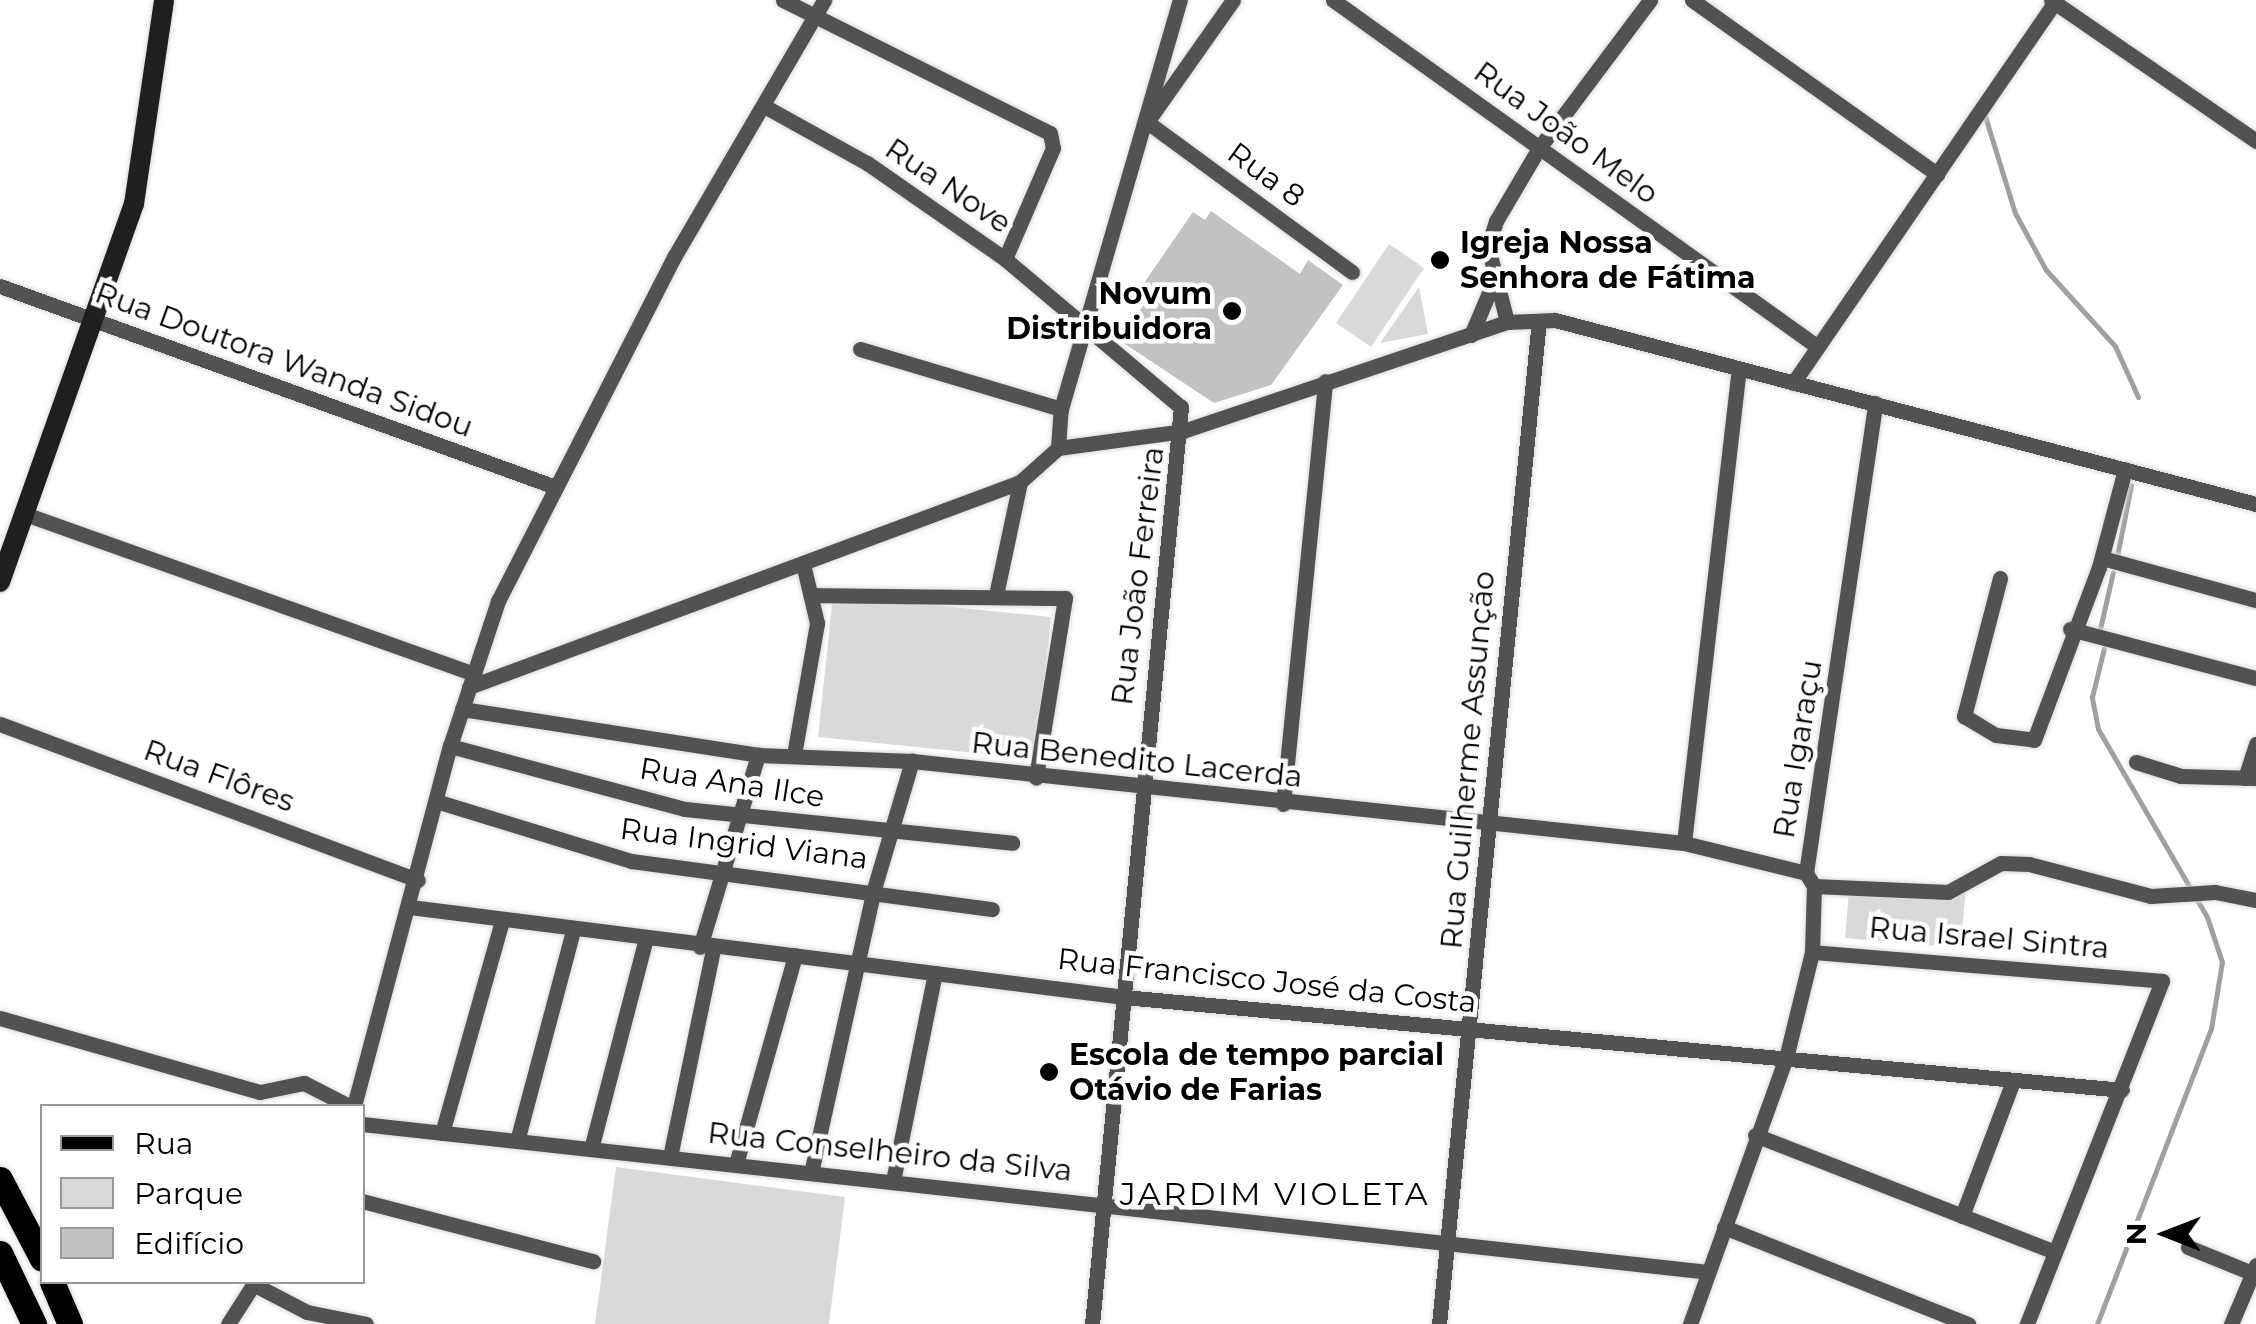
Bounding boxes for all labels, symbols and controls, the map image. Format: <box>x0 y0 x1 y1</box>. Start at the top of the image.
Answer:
street label: Rua João Melo <box>1467 54 1665 212</box>
street label: Rua Nove <box>878 131 1018 241</box>
street label: Rua 8 <box>1220 135 1312 215</box>
place label: Igreja Nossa Senhora de Fátima <box>1460 225 1756 296</box>
marker: Igreja Nossa Senhora de Fátima <box>1429 249 1451 271</box>
street label: Rua Doutora Wanda Sidou <box>90 275 478 445</box>
place label: Novum Distribuidora <box>1006 276 1212 346</box>
marker: Novum Distribuidora <box>1221 300 1243 322</box>
street label: Rua João Ferreira <box>1104 445 1172 707</box>
street label: Rua Guilherme Assunção <box>1434 569 1502 951</box>
street label: Rua Igaraçu <box>1766 657 1830 841</box>
street label: Rua Benedito Lacerda <box>970 725 1304 795</box>
street label: Rua Flôres <box>139 732 299 820</box>
street label: Rua Ana Ilce <box>637 751 827 815</box>
street label: Rua Ingrid Viana <box>618 811 870 877</box>
street label: Rua Israel Sintra <box>1867 910 2111 966</box>
street label: Rua Francisco José da Costa <box>1056 941 1478 1021</box>
place label: Escola de tempo parcial Otávio de Farias <box>1069 1037 1444 1108</box>
marker: Escola de tempo parcial Otávio de Farias <box>1038 1061 1060 1083</box>
legend <box>40 1104 365 1284</box>
street label: Rua Conselheiro da Silva <box>706 1115 1074 1189</box>
text: Rua <box>134 1125 194 1162</box>
text: Parque <box>134 1175 243 1212</box>
district label: JARDIM VIOLETA <box>1120 1175 1430 1213</box>
north arrow <box>2116 1184 2216 1284</box>
text: N <box>2119 1223 2153 1245</box>
text: Edifício <box>134 1225 244 1262</box>

